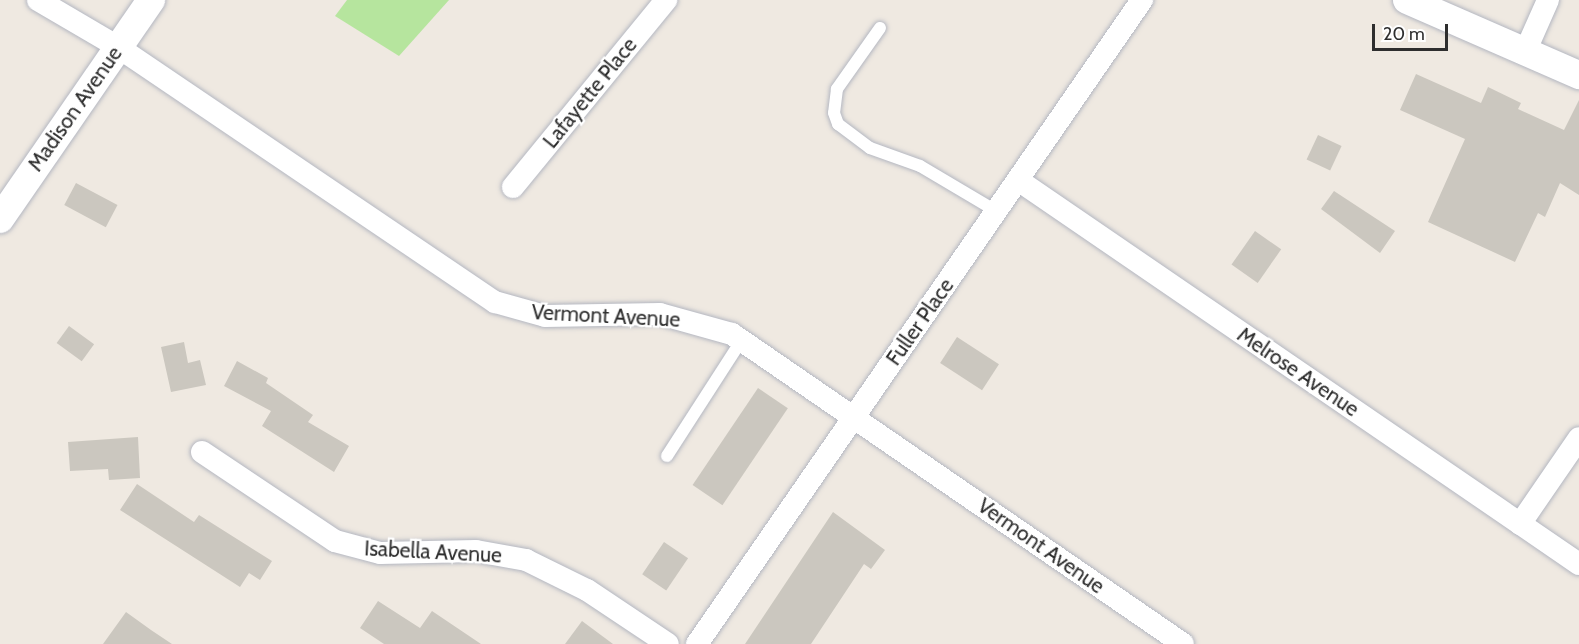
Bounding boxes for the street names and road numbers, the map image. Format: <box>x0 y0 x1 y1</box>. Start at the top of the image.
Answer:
street label: Lafayette Place <box>538 33 642 153</box>
street label: Madison Avenue <box>23 42 127 176</box>
street label: Fuller Place <box>881 274 959 370</box>
street label: Vermont Avenue <box>531 300 681 332</box>
street label: Melrose Avenue <box>1232 322 1364 422</box>
street label: Vermont Avenue <box>973 493 1109 599</box>
street label: Isabella Avenue <box>364 536 502 568</box>

